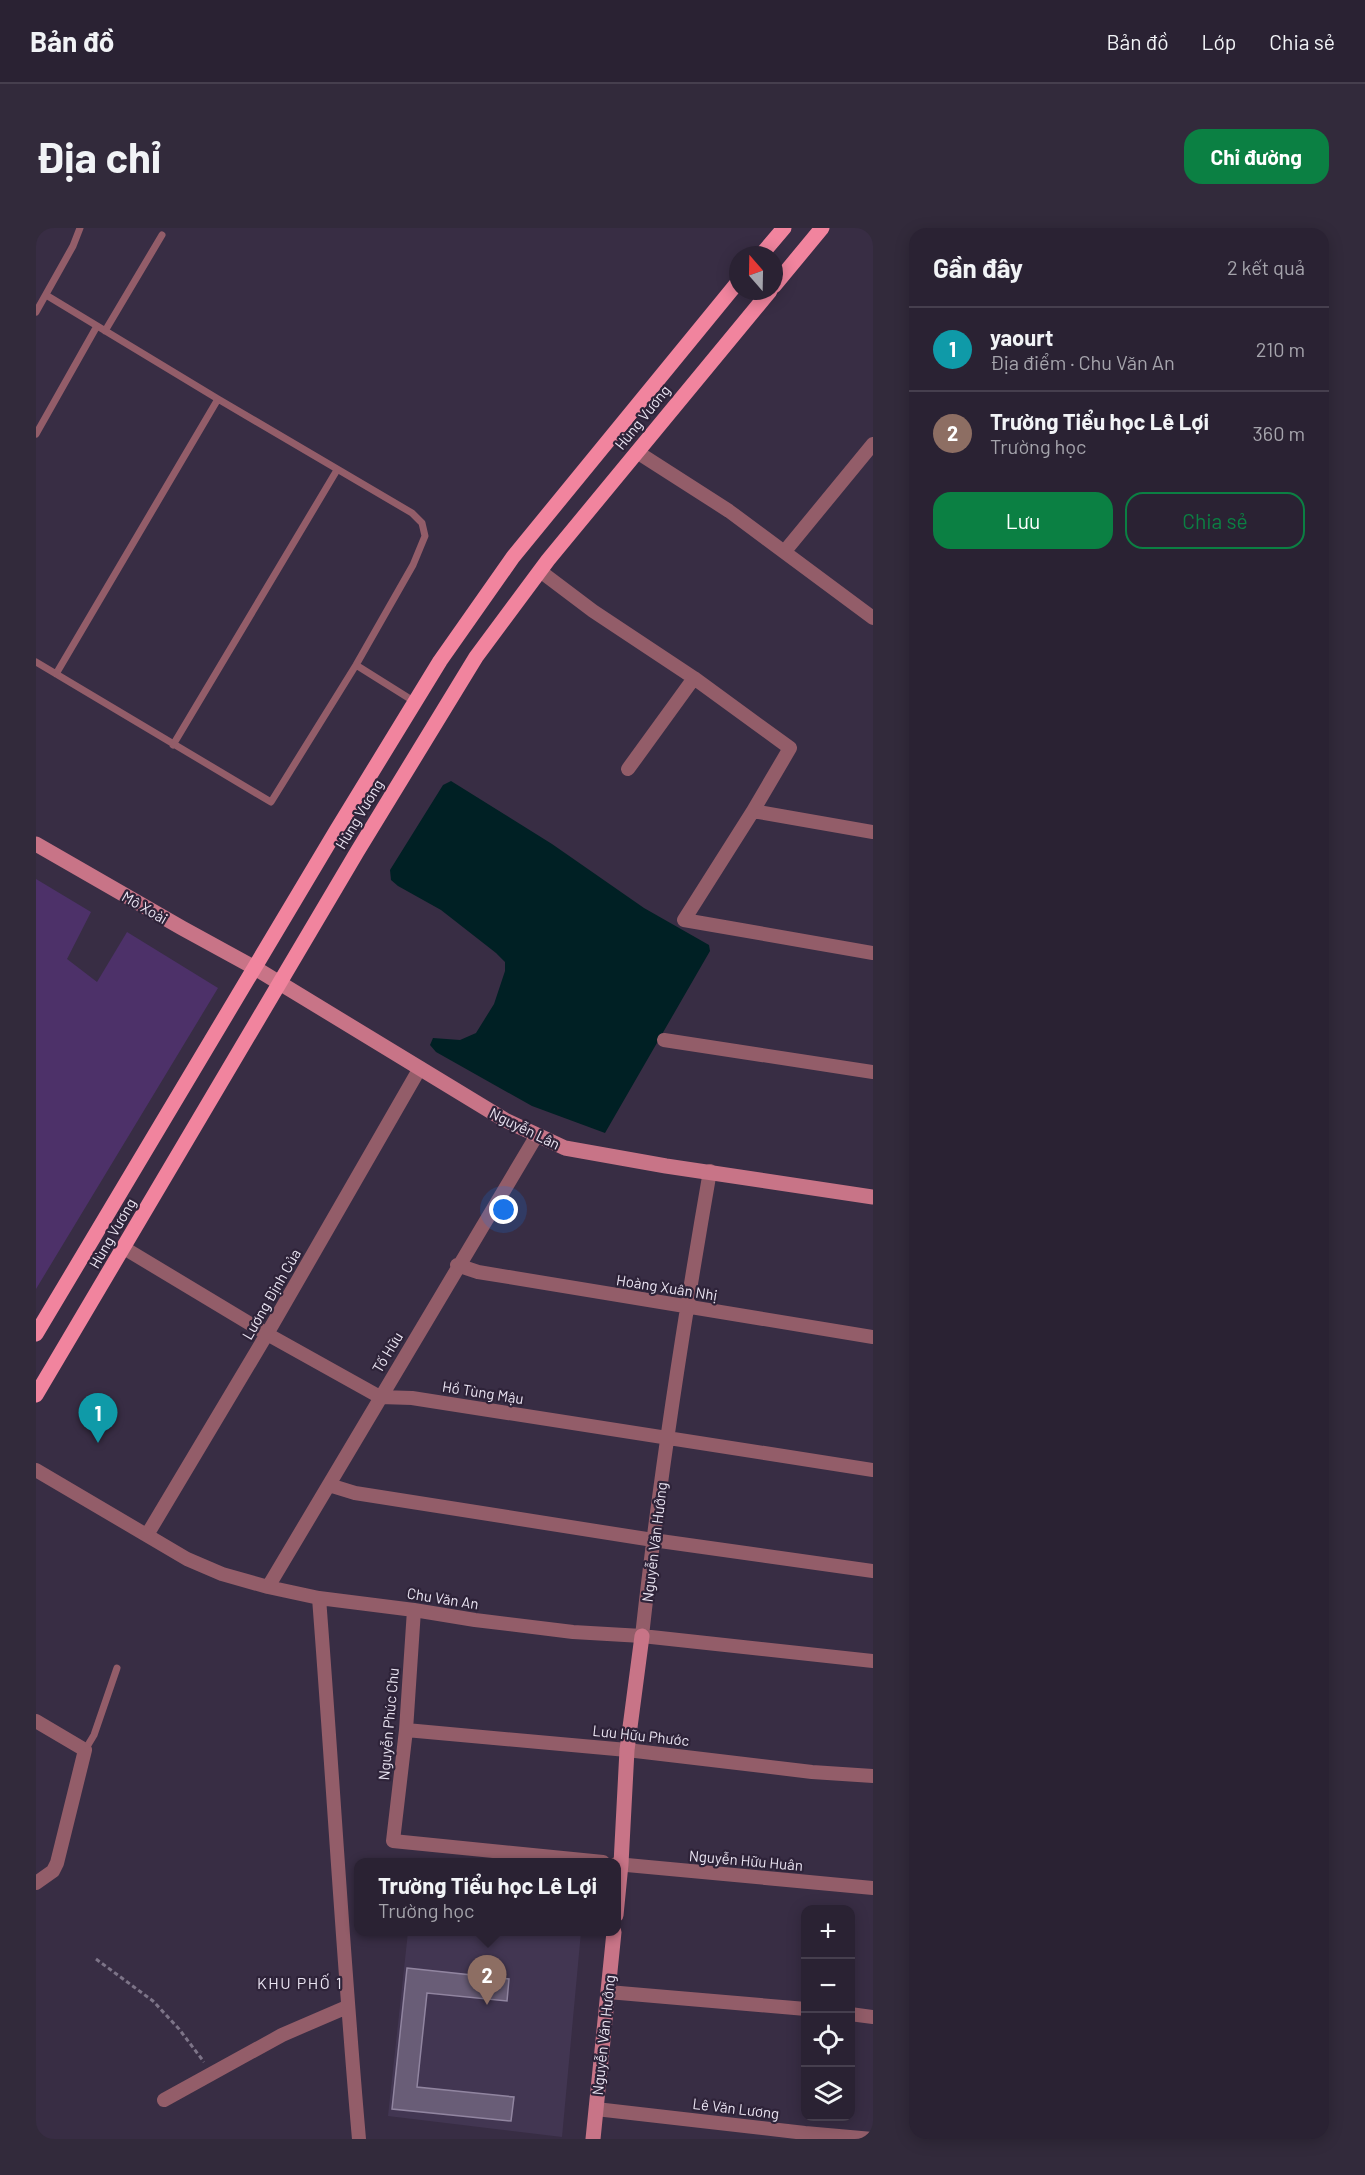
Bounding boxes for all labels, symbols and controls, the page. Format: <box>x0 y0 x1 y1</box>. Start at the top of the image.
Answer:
text: Bản đồ <box>30 24 114 58</box>
text: Bản đồ <box>1107 29 1169 54</box>
text: Lớp <box>1202 29 1236 54</box>
text: Chia sẻ <box>1269 29 1335 54</box>
button: Chỉ đường <box>1184 129 1329 184</box>
text: Địa chỉ <box>36 131 161 181</box>
north arrow <box>729 246 783 300</box>
text: Gần đây <box>933 252 1023 283</box>
text: 2 kết quả <box>1227 255 1305 279</box>
text: yaourt <box>990 324 1053 350</box>
text: 1 <box>949 337 956 361</box>
text: 210 m <box>1256 337 1305 361</box>
text: Địa điểm · Chu Văn An <box>990 350 1175 374</box>
street label: Hùng Vương <box>610 381 674 453</box>
text: Trường Tiểu học Lê Lợi <box>990 408 1209 434</box>
text: 2 <box>947 421 958 445</box>
text: 360 m <box>1253 421 1305 445</box>
text: Trường học <box>990 434 1086 458</box>
button: Lưu <box>933 492 1113 549</box>
button: Chia sẻ <box>1125 492 1305 549</box>
street label: Hùng Vương <box>331 776 387 852</box>
street label: Mô Xoài <box>119 887 171 927</box>
street label: Nguyễn Lân <box>487 1103 563 1153</box>
street label: Hùng Vương <box>85 1195 139 1271</box>
your location <box>489 1195 518 1224</box>
street label: Lương Định Của <box>238 1245 304 1343</box>
street label: Hoàng Xuân Nhị <box>615 1270 719 1304</box>
street label: Tố Hữu <box>368 1328 406 1376</box>
street label: Hồ Tùng Mậu <box>441 1377 525 1407</box>
pin: 1 <box>78 1394 118 1443</box>
street label: Nguyễn Văn Hưởng <box>638 1481 670 1603</box>
street label: Chu Văn An <box>406 1583 480 1613</box>
street label: Nguyễn Phúc Chu <box>374 1667 402 1781</box>
street label: Lưu Hữu Phước <box>592 1721 691 1749</box>
street label: Nguyễn Hữu Huân <box>688 1846 804 1874</box>
popup <box>354 1858 621 1936</box>
text: Trường Tiểu học Lê Lợi <box>378 1872 597 1898</box>
text: Trường học <box>378 1898 474 1922</box>
map controls <box>801 1905 855 2121</box>
button: + <box>801 1905 855 1959</box>
pin: 2 <box>468 1956 506 2005</box>
button: − <box>801 1959 855 2013</box>
district label: KHU PHỐ 1 <box>257 1973 343 1992</box>
street label: Nguyễn Văn Hưởng <box>588 1974 618 2096</box>
button: locate <box>801 2013 855 2067</box>
button: layers <box>801 2067 855 2121</box>
street label: Lê Văn Lương <box>692 2094 780 2122</box>

